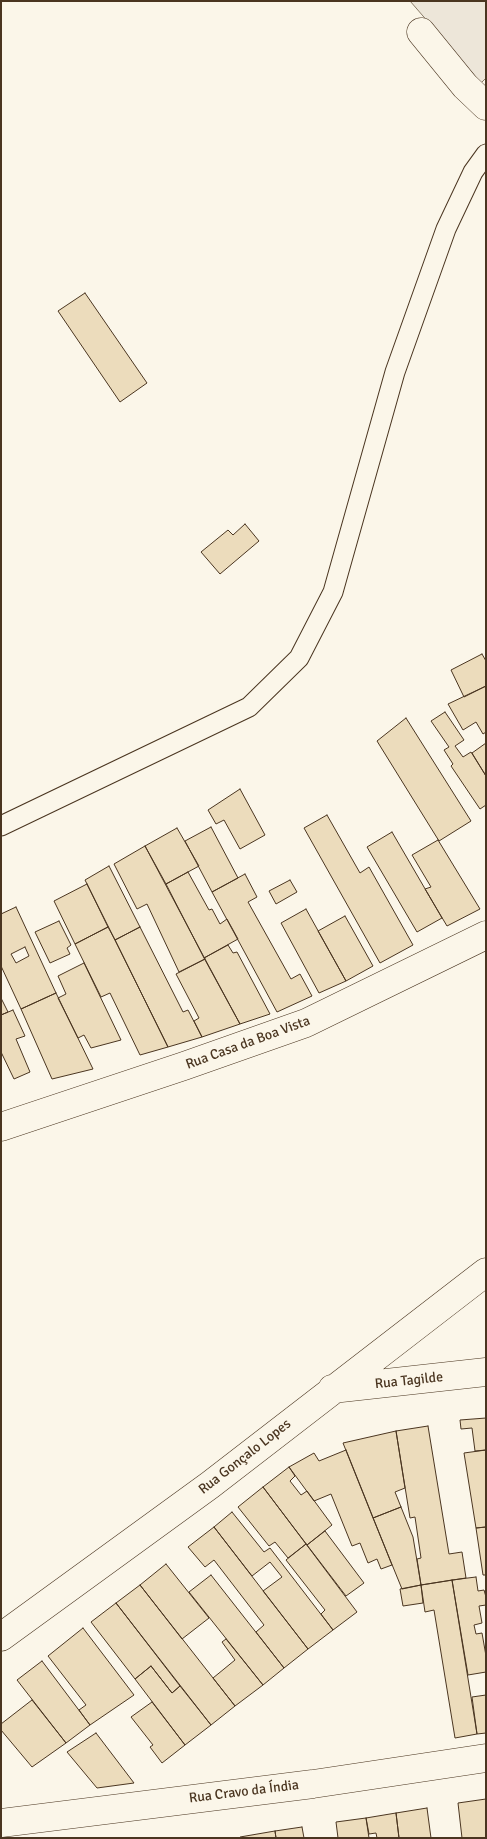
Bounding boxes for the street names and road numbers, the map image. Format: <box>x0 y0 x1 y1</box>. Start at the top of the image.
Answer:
street label: Rua Casa da Boa Vista <box>183 1013 313 1073</box>
street label: Rua Tagilde <box>374 1369 444 1393</box>
street label: Rua Gonçalo Lopes <box>195 1416 295 1498</box>
street label: Rua Cravo da Índia <box>188 1777 300 1807</box>

